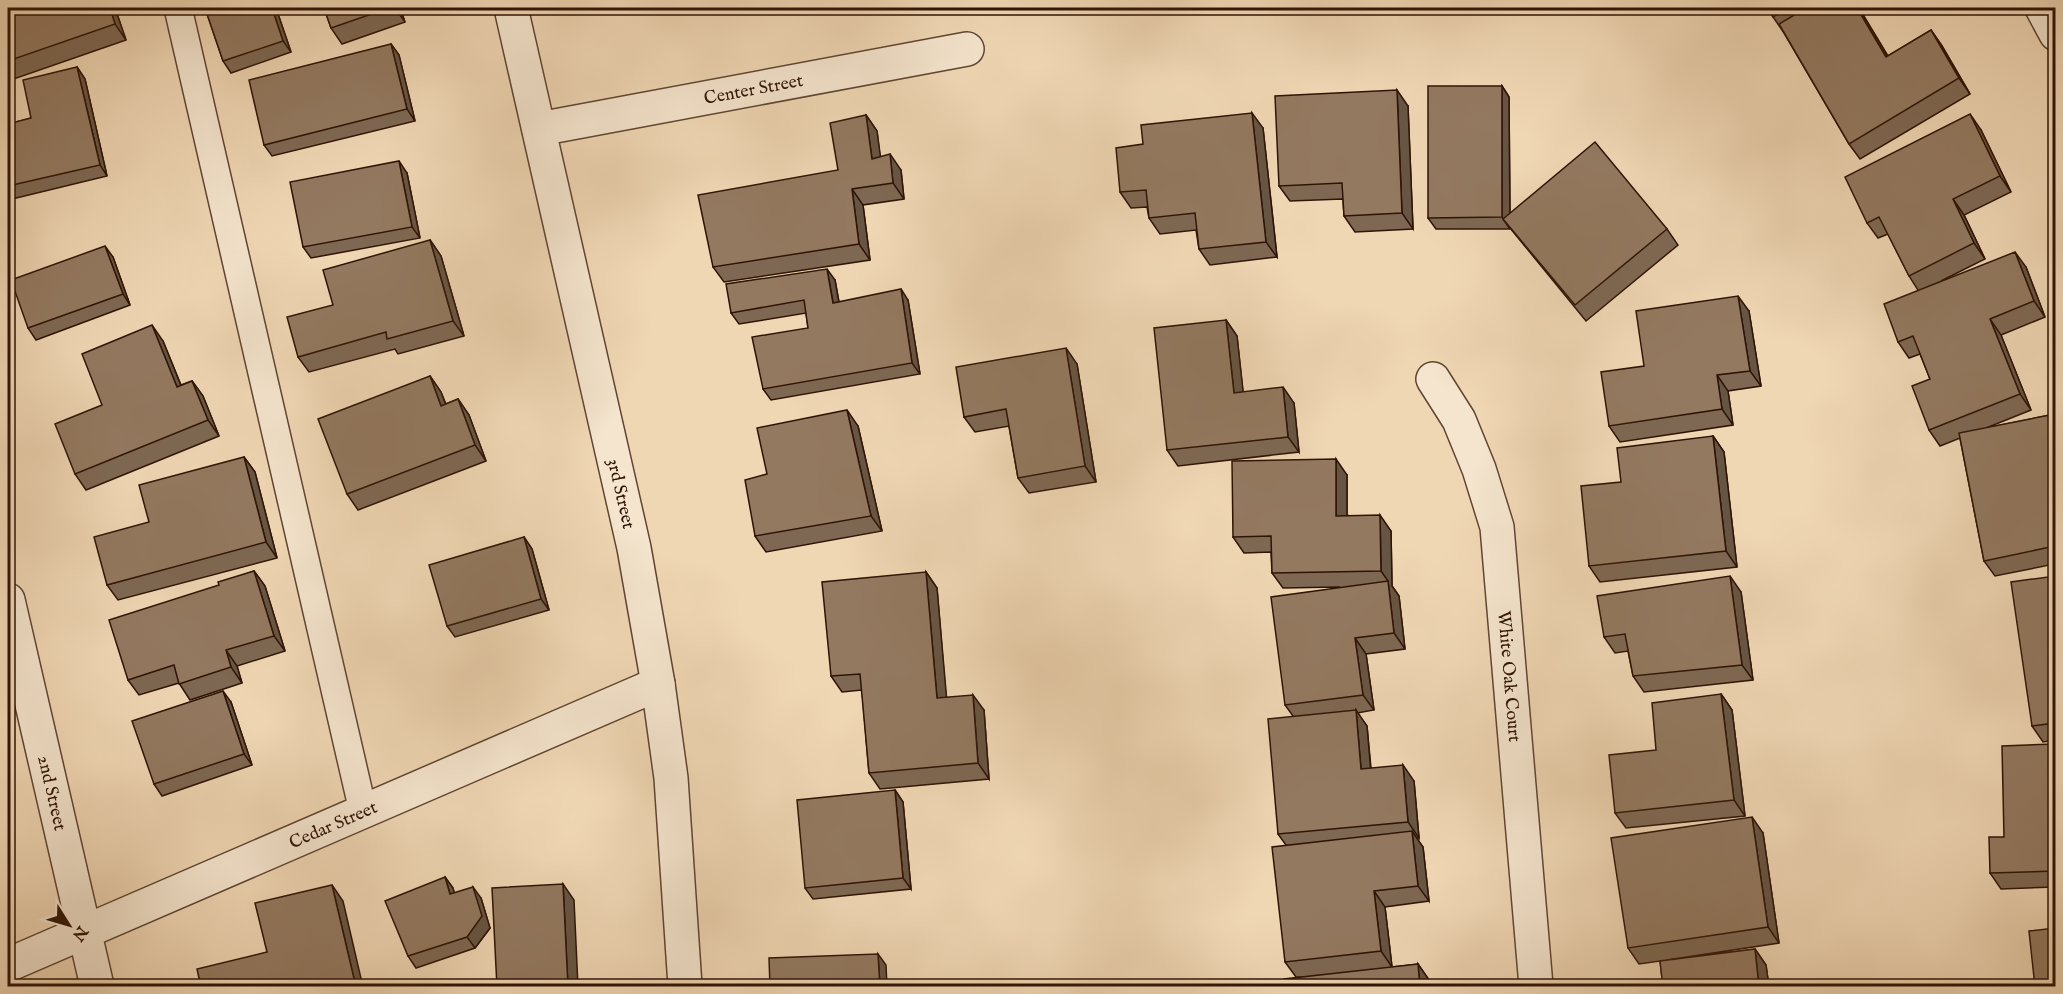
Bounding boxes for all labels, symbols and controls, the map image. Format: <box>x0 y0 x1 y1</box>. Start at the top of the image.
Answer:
street label: Center Street <box>702 70 805 111</box>
street label: 3rd Street <box>601 456 639 531</box>
street label: White Oak Court <box>1491 610 1525 743</box>
street label: 2nd Street <box>31 753 71 833</box>
street label: Cedar Street <box>286 797 381 855</box>
north arrow <box>39 895 99 955</box>
text: N <box>67 920 92 944</box>

